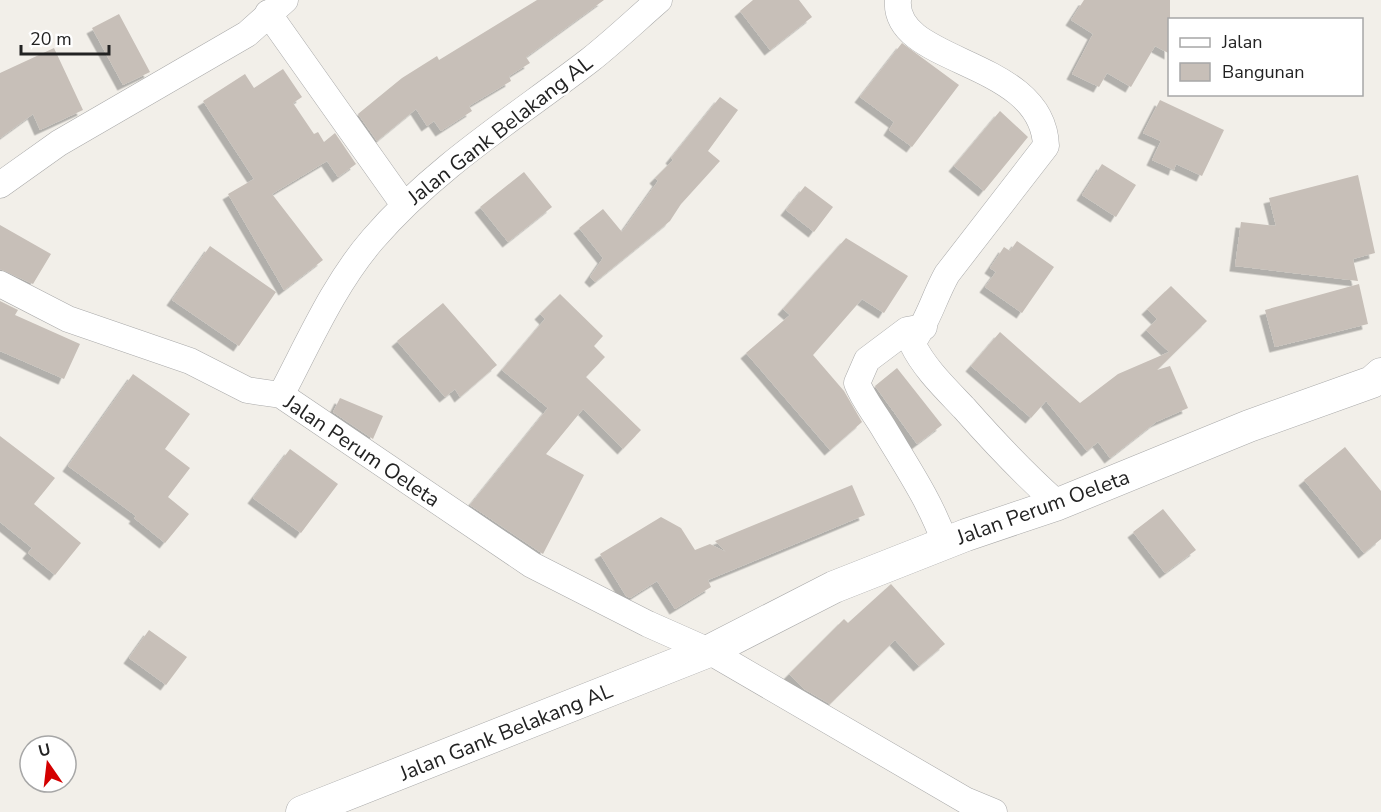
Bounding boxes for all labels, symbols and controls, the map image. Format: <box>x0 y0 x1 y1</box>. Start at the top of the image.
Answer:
scale bar <box>21 18 110 56</box>
legend <box>1168 18 1363 96</box>
text: 20 m <box>30 27 72 51</box>
text: Jalan <box>1221 30 1262 54</box>
street label: Jalan Gank Belakang AL <box>401 49 599 212</box>
text: Bangunan <box>1222 60 1305 84</box>
street label: Jalan Perum Oeleta <box>278 388 445 514</box>
street label: Jalan Perum Oeleta <box>952 463 1133 552</box>
street label: Jalan Gank Belakang AL <box>394 676 617 788</box>
north arrow <box>18 734 78 794</box>
text: U <box>36 738 53 763</box>

